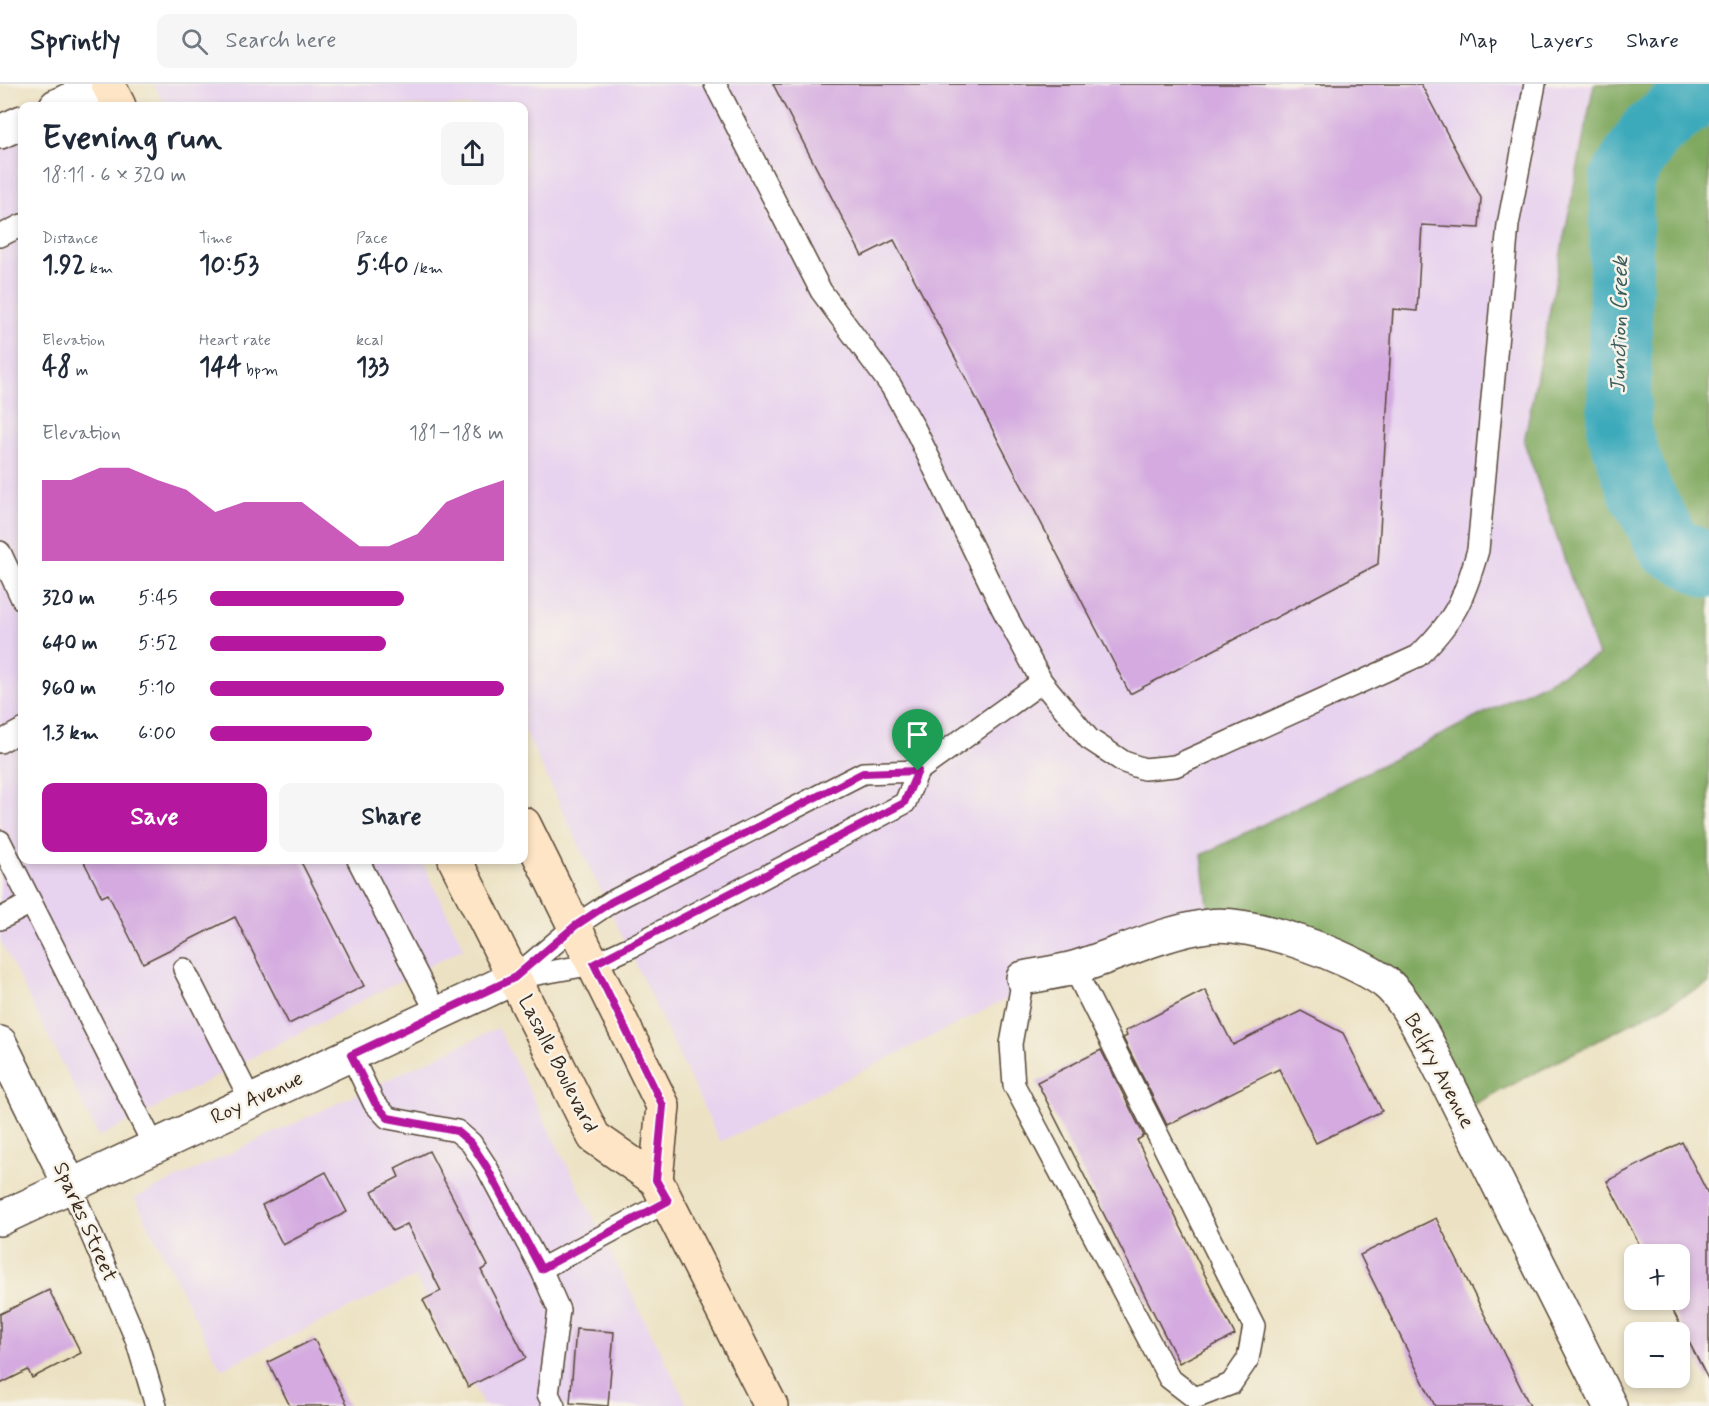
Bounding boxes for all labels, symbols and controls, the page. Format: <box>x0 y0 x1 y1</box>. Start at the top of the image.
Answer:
search box <box>157 14 577 68</box>
text: Sprintly <box>30 23 121 60</box>
icon: search <box>178 25 211 58</box>
text: Search here <box>226 27 336 55</box>
text: Map <box>1459 27 1497 55</box>
text: Layers <box>1530 27 1593 55</box>
text: Share <box>1626 27 1679 55</box>
text: Evening run <box>42 117 222 161</box>
button: share <box>441 122 504 185</box>
text: 18:11 · 6 × 320 m <box>42 162 186 189</box>
text: Distance <box>42 228 98 249</box>
text: Time <box>199 228 233 249</box>
text: Pace <box>356 228 388 249</box>
text: 1.92 <box>42 249 86 283</box>
text: 10:53 <box>199 249 259 283</box>
text: 5:40 <box>356 249 409 283</box>
water label: Junction Creek <box>1605 254 1635 394</box>
text: km <box>86 258 113 279</box>
text: /km <box>409 258 443 279</box>
text: Elevation <box>42 330 105 351</box>
text: Heart rate <box>199 330 271 351</box>
text: kcal <box>356 330 383 351</box>
text: 48 <box>42 351 71 385</box>
text: 144 <box>199 351 242 385</box>
text: 133 <box>356 351 389 385</box>
text: m <box>71 360 88 381</box>
text: bpm <box>242 360 278 381</box>
text: Elevation <box>42 420 121 447</box>
text: 181–188 m <box>409 420 504 447</box>
text: 320 m <box>42 585 95 612</box>
text: 5:45 <box>138 585 178 612</box>
text: 640 m <box>42 630 98 657</box>
text: 5:52 <box>138 630 178 657</box>
text: 960 m <box>42 675 96 702</box>
text: 5:10 <box>138 675 176 702</box>
pin <box>892 709 943 771</box>
icon: arrive <box>901 718 934 751</box>
text: 1.3 km <box>42 720 99 747</box>
text: 6:00 <box>138 720 176 747</box>
button: Save <box>42 783 267 852</box>
button: Share <box>279 783 504 852</box>
street label: Lasalle Boulevard <box>511 990 605 1138</box>
street label: Belfry Avenue <box>1397 1009 1481 1133</box>
street label: Roy Avenue <box>206 1064 308 1132</box>
street label: Sparks Street <box>46 1158 124 1286</box>
map controls <box>1624 1244 1690 1388</box>
button: + <box>1624 1244 1690 1310</box>
button: − <box>1624 1322 1690 1388</box>

